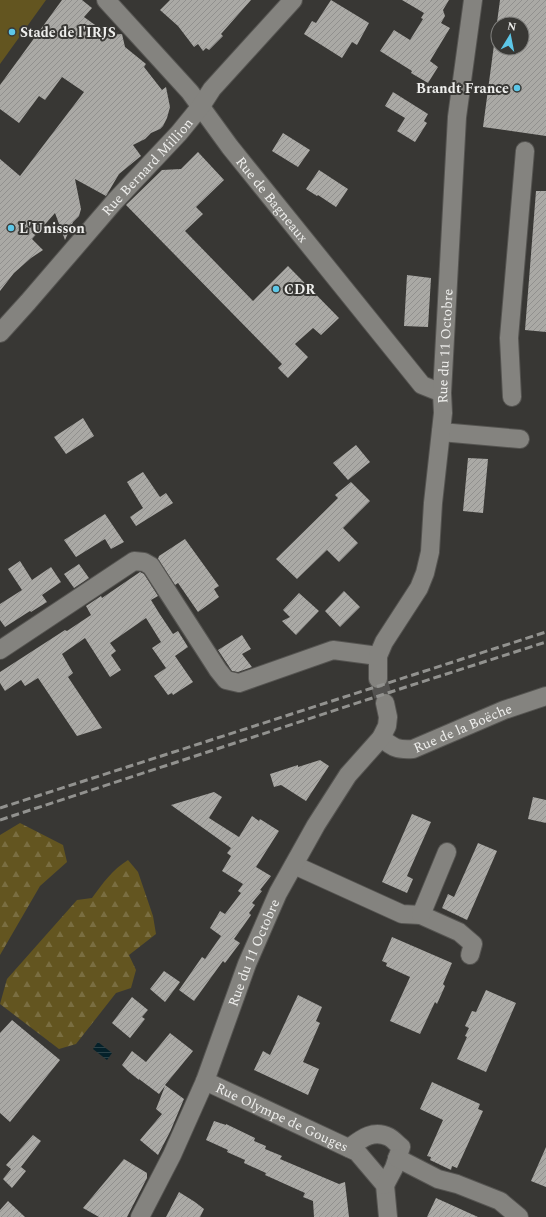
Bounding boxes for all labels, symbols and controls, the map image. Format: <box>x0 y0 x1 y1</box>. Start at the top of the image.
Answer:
north arrow <box>490 16 530 56</box>
text: N <box>506 17 518 36</box>
place label: Stade de l'IRJS <box>20 22 116 43</box>
marker: Stade de l'IRJS <box>7 27 17 37</box>
place label: Brandt France <box>416 78 509 99</box>
marker: Brandt France <box>512 83 522 93</box>
street label: Rue Bernard Million <box>97 113 198 221</box>
street label: Rue de Bagneaux <box>231 152 313 248</box>
place label: L'Unisson <box>19 218 85 239</box>
marker: L'Unisson <box>6 223 16 233</box>
place label: CDR <box>284 279 316 300</box>
marker: CDR <box>271 284 281 294</box>
street label: Rue du 11 Octobre <box>432 288 459 404</box>
street label: Rue de la Boëche <box>410 698 515 759</box>
street label: Rue du 11 Octobre <box>223 895 285 1010</box>
street label: Rue Olympe de Gouges <box>212 1077 352 1158</box>

